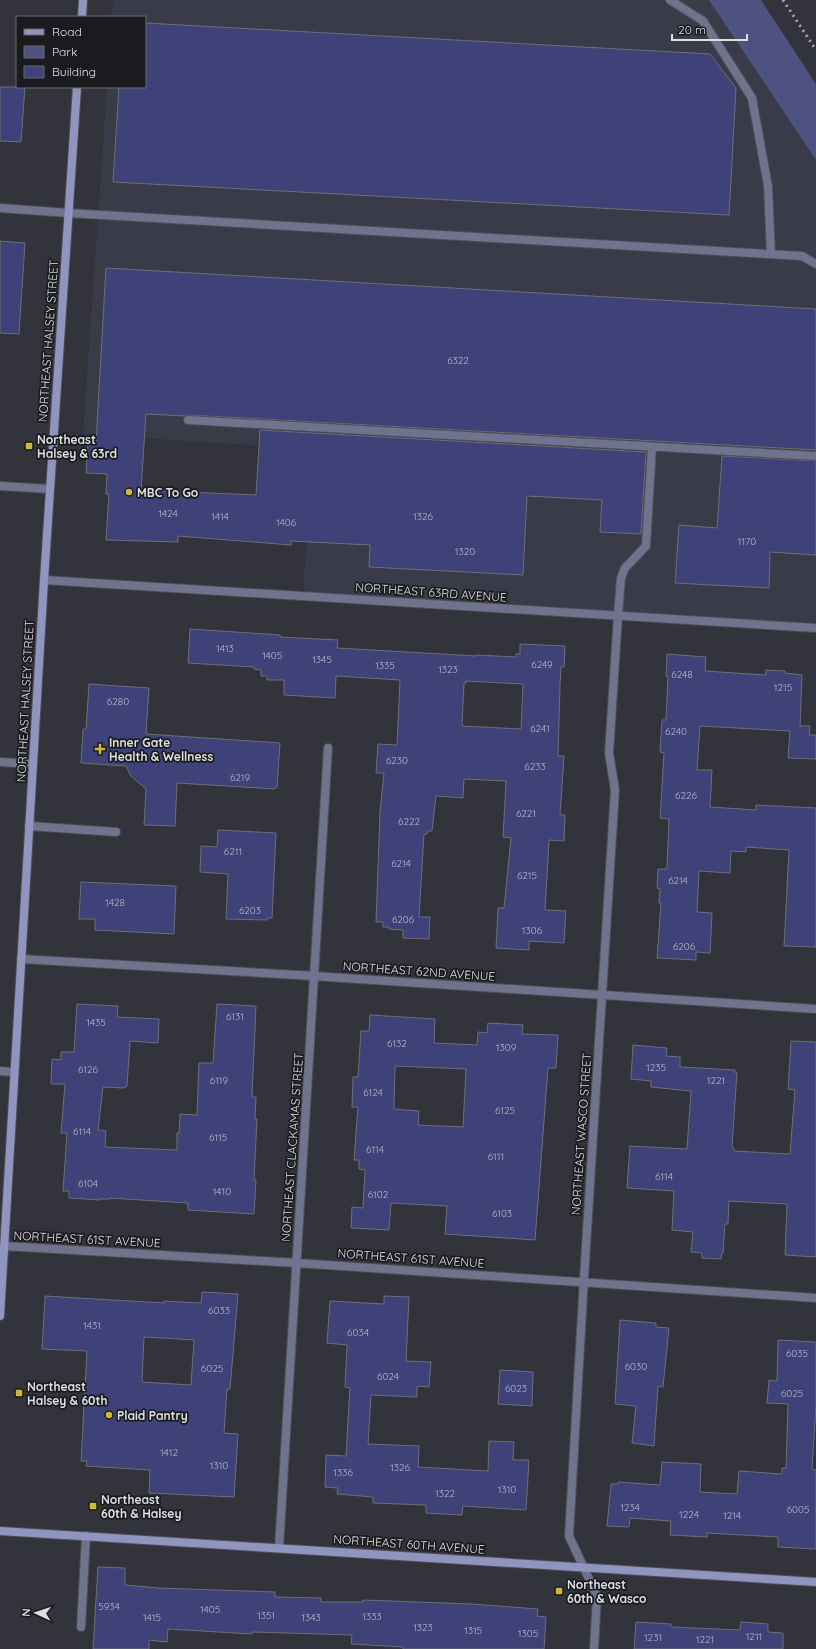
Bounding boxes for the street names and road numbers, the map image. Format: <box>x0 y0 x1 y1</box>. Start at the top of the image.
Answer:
street label: NORTHEAST HALSEY STREET <box>35 259 61 423</box>
street label: NORTHEAST 63RD AVENUE <box>355 579 507 605</box>
street label: NORTHEAST HALSEY STREET <box>13 619 37 783</box>
street label: NORTHEAST 62ND AVENUE <box>342 958 496 984</box>
street label: NORTHEAST CLACKAMAS STREET <box>278 1052 306 1242</box>
street label: NORTHEAST WASCO STREET <box>568 1052 594 1216</box>
street label: NORTHEAST 61ST AVENUE <box>13 1228 161 1250</box>
street label: NORTHEAST 61ST AVENUE <box>337 1245 485 1271</box>
street label: NORTHEAST 60TH AVENUE <box>333 1531 485 1557</box>

